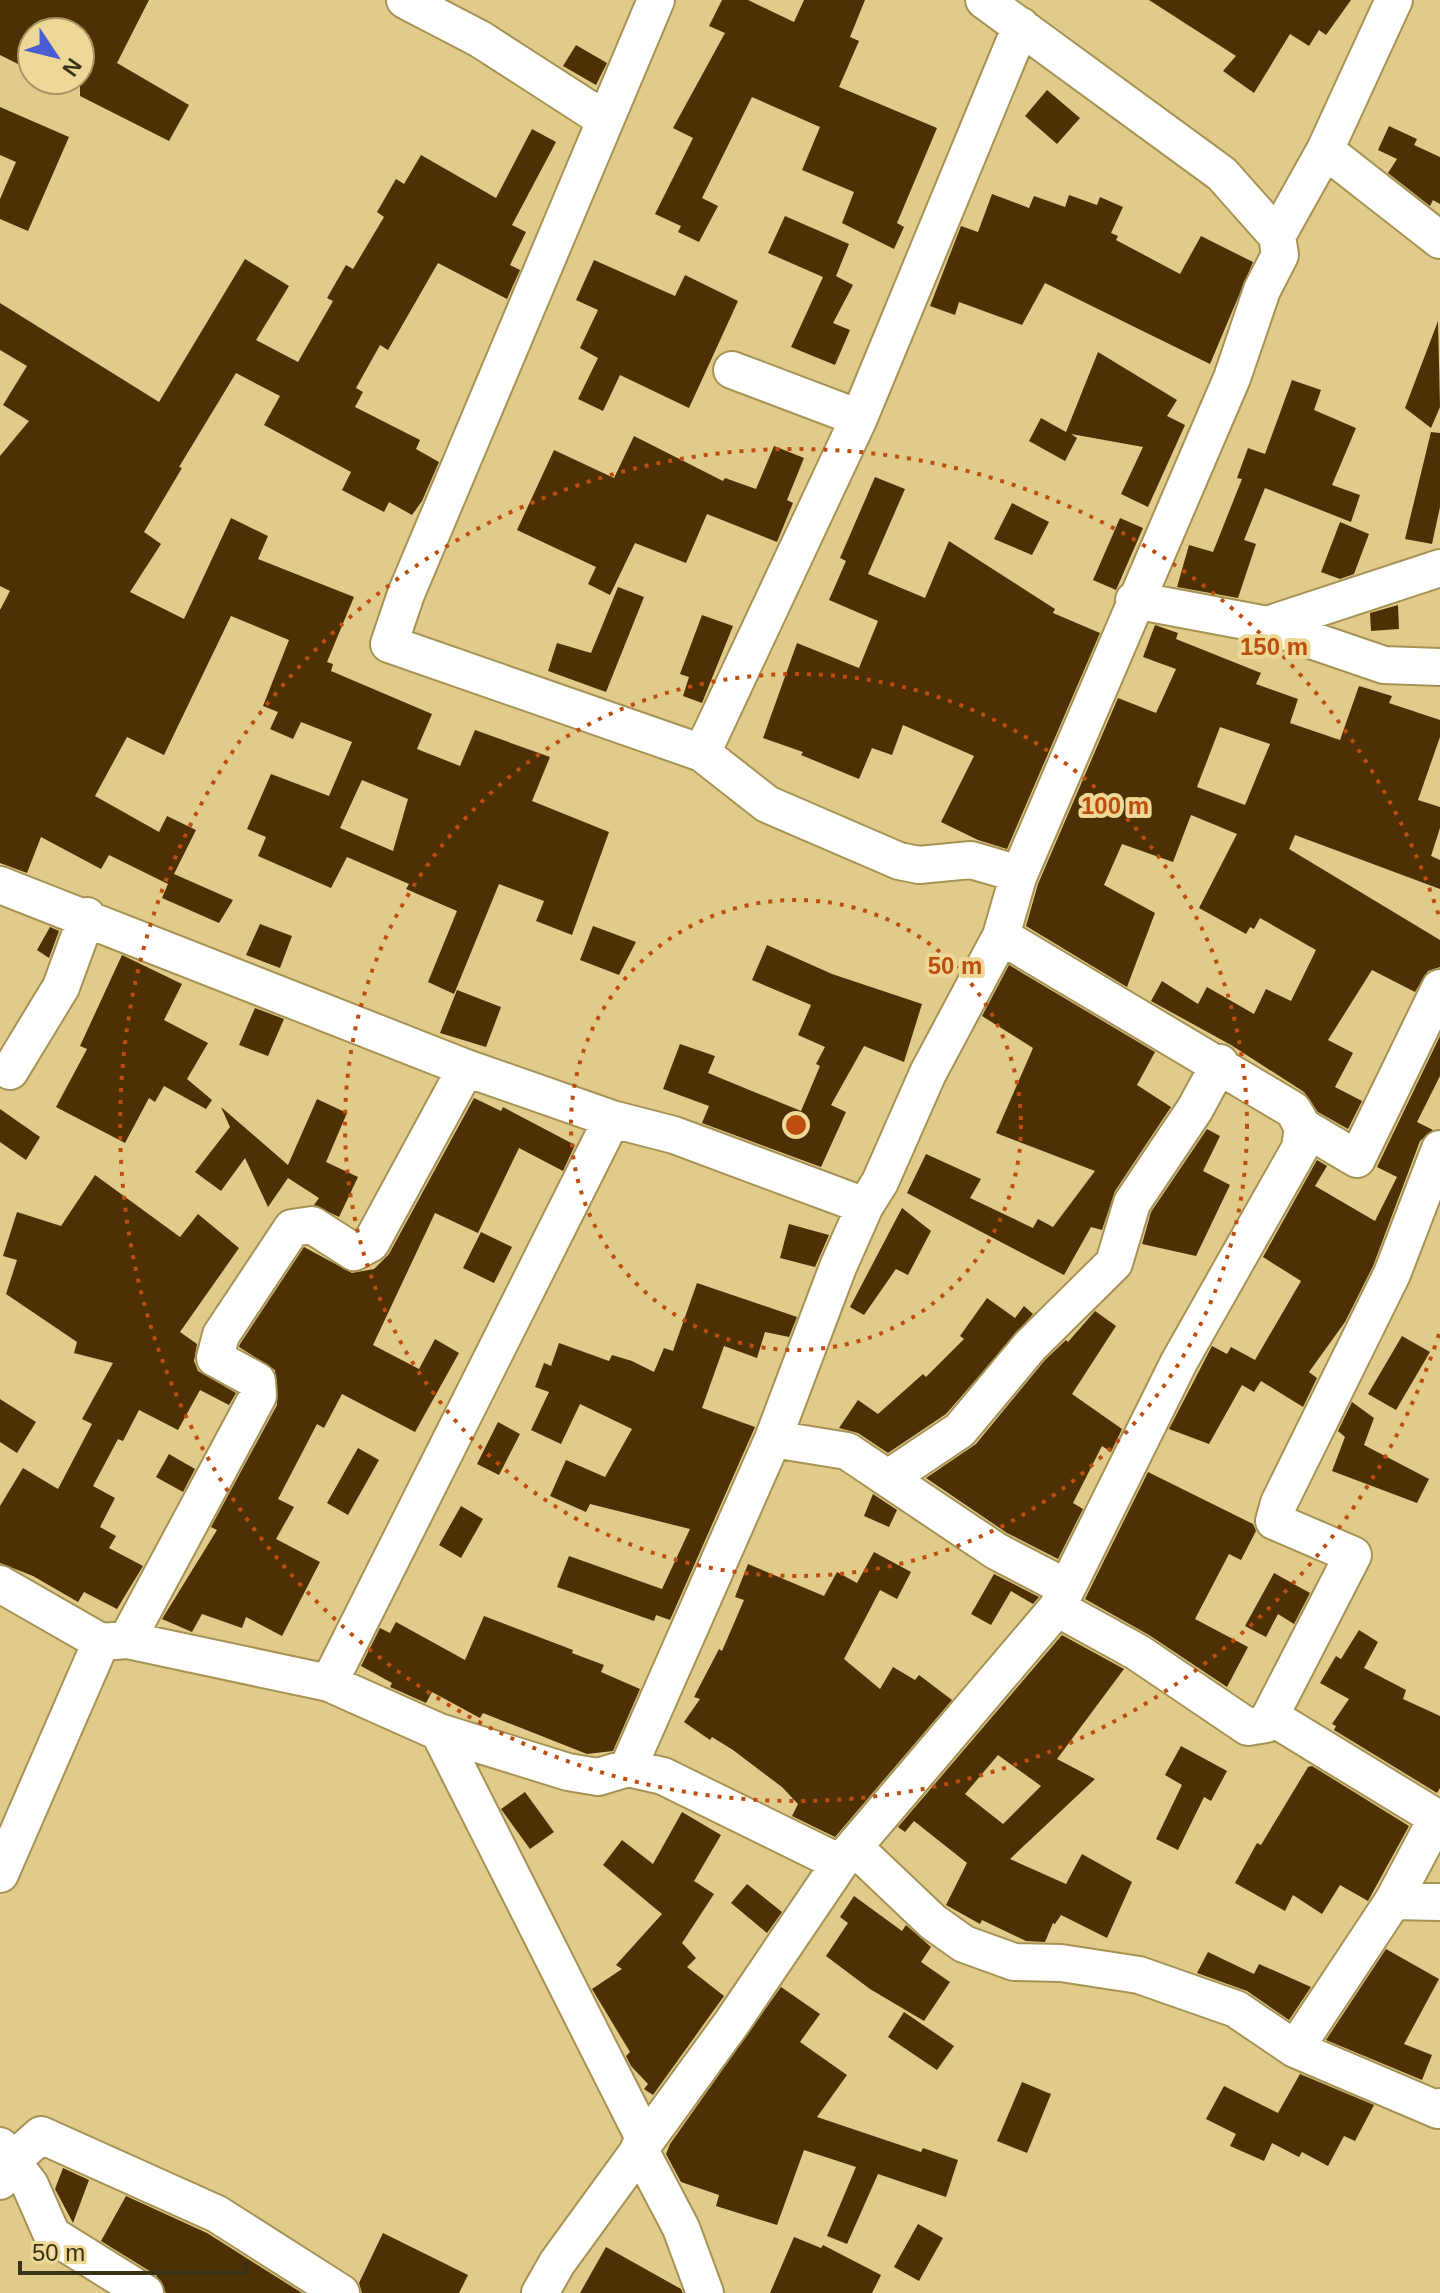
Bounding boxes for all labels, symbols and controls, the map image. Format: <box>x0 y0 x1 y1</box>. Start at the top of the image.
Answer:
north arrow <box>16 16 96 96</box>
text: N <box>57 54 87 81</box>
text: 150 m <box>1240 633 1308 660</box>
text: 100 m <box>1081 792 1149 819</box>
text: 50 m <box>928 952 982 979</box>
centre of rings <box>782 1111 810 1139</box>
scale bar <box>20 2225 246 2275</box>
text: 50 m <box>32 2239 85 2266</box>

